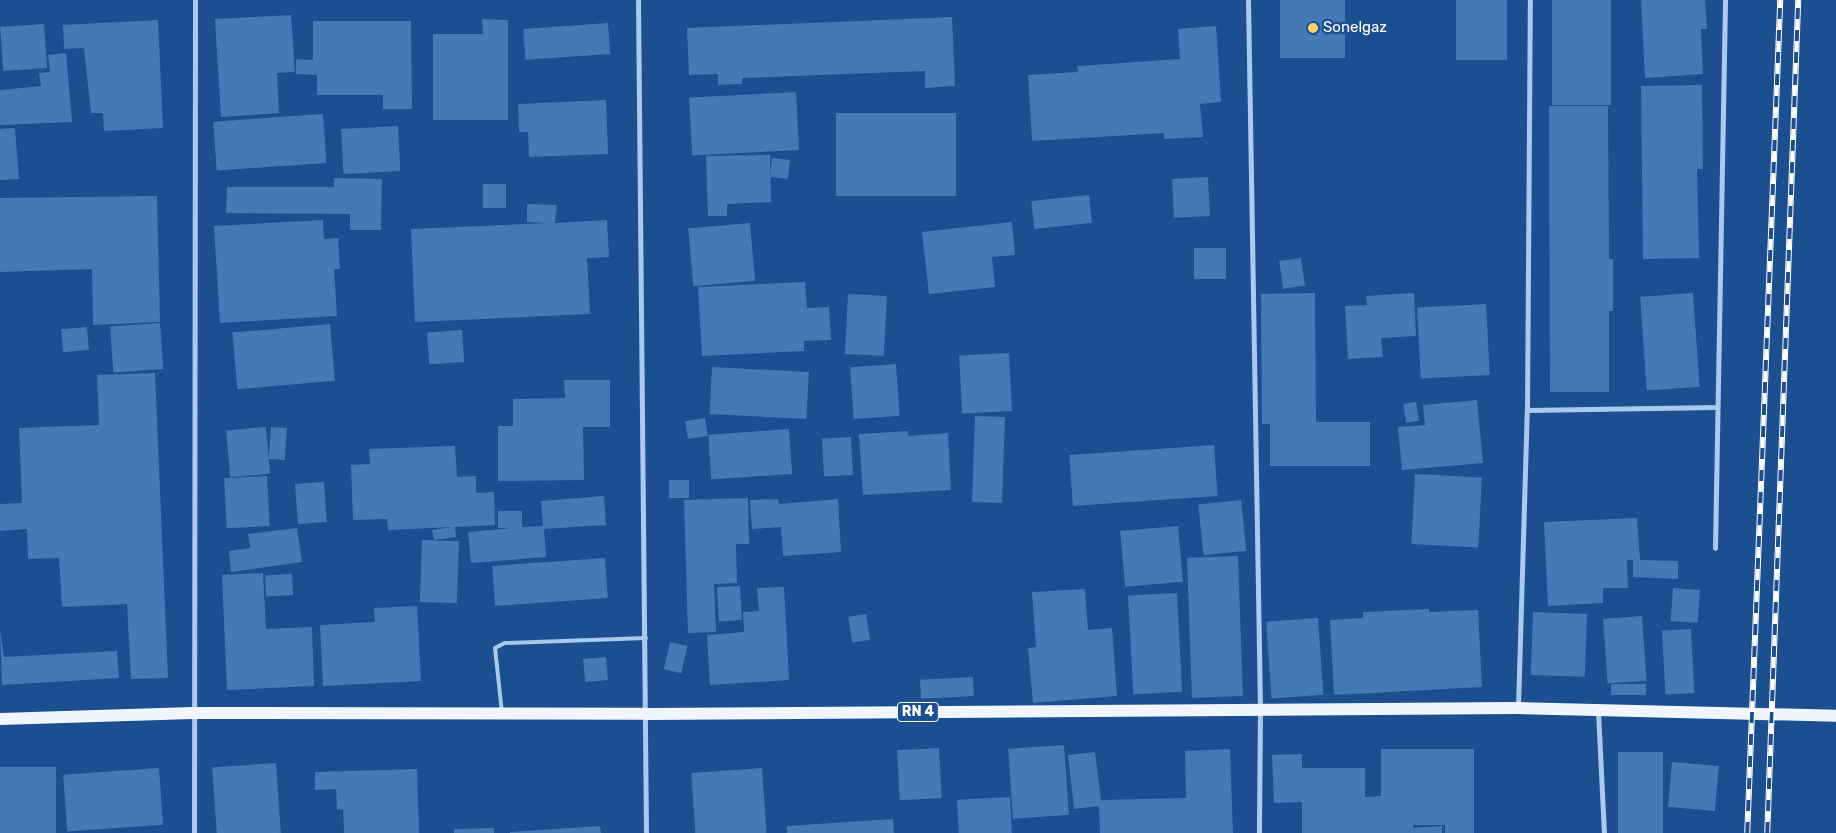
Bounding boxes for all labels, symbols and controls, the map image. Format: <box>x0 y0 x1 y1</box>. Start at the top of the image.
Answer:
place label: Sonelgaz <box>1323 19 1387 37</box>
marker: Sonelgaz <box>1307 22 1319 34</box>
road number: RN 4 <box>897 700 939 724</box>

